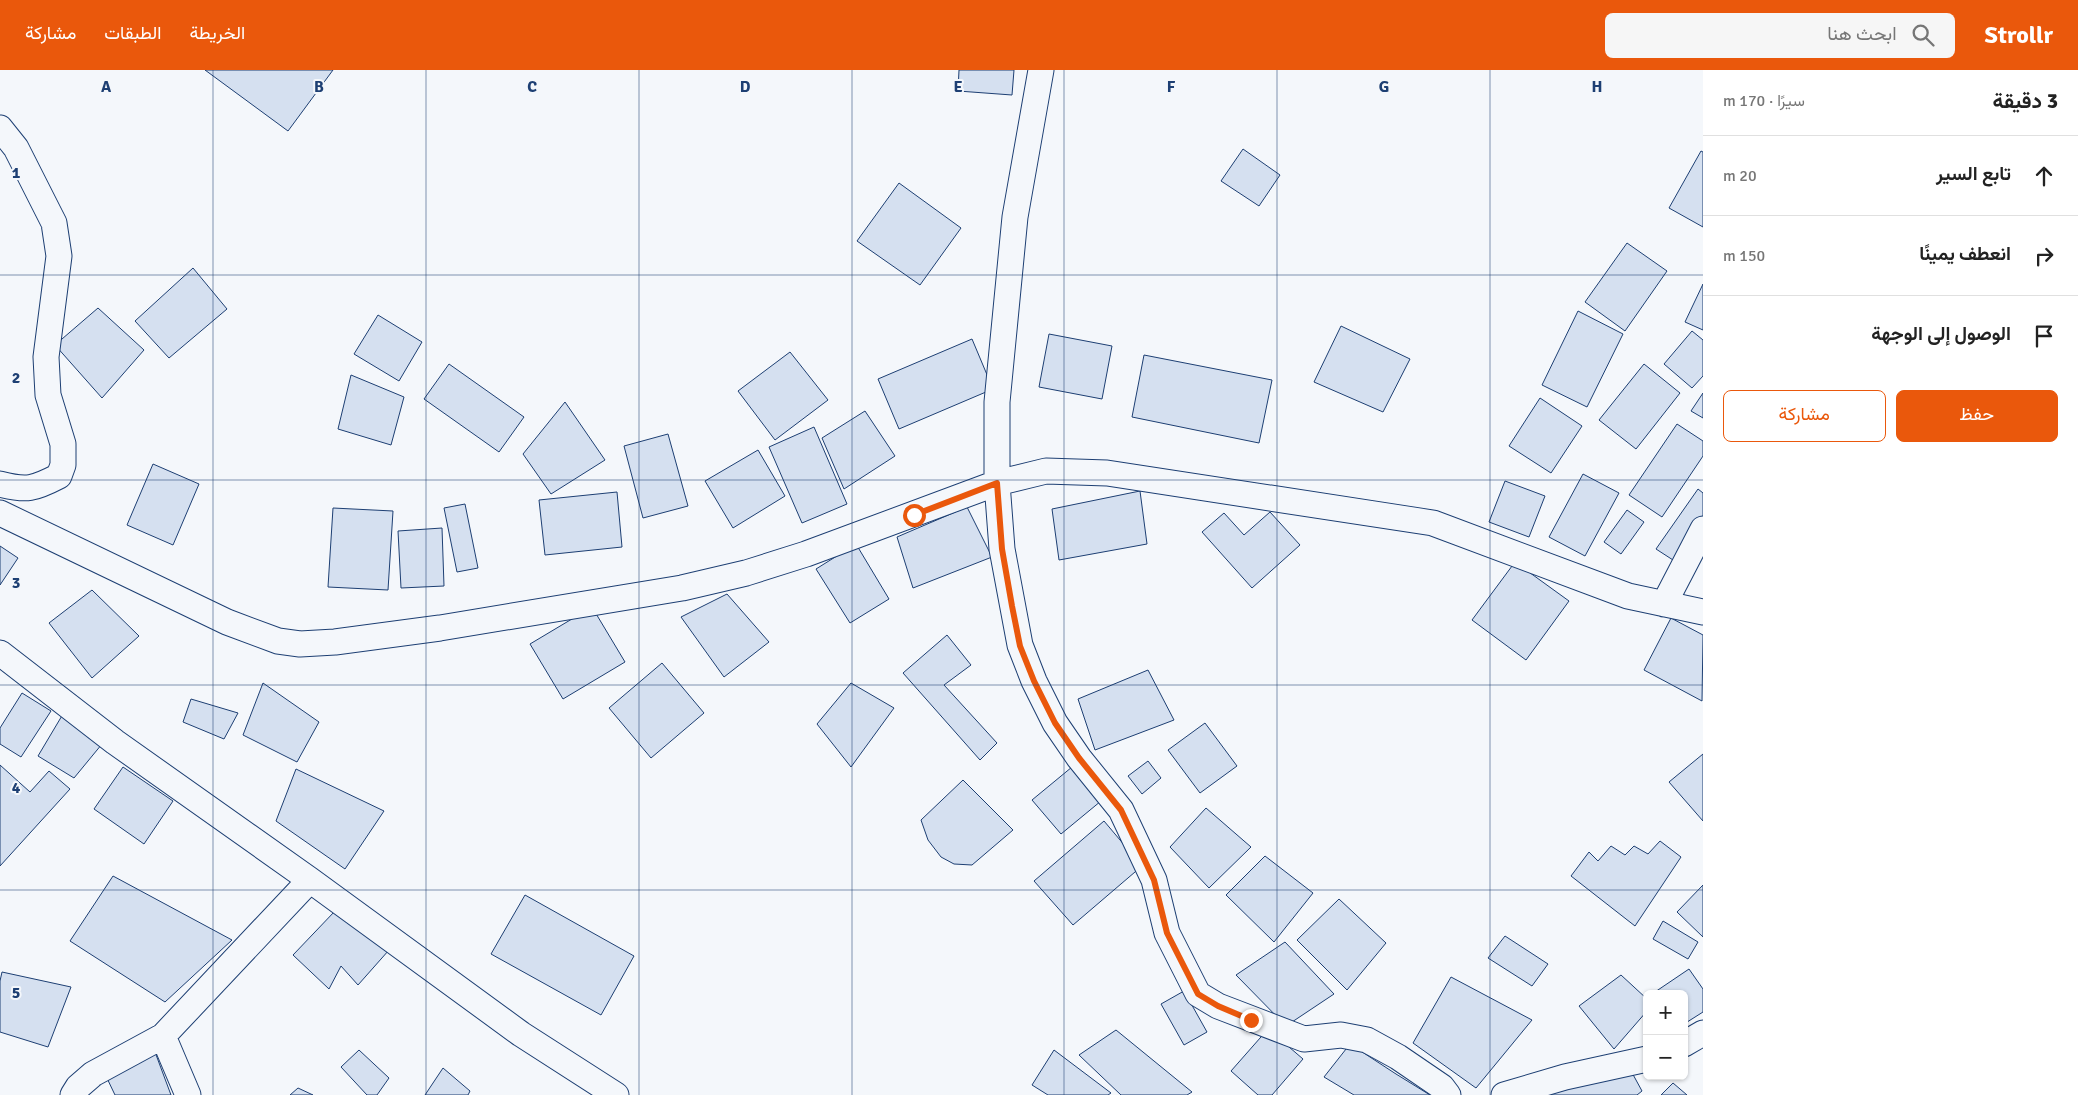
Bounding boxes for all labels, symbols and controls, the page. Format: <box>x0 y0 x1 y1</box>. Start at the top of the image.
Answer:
search box <box>1605 13 1955 58</box>
text: Strollr <box>1985 20 2053 50</box>
icon: search <box>1909 21 1937 49</box>
text: مشاركة <box>25 22 76 44</box>
text: الطبقات <box>104 22 161 44</box>
text: الخريطة <box>189 22 245 44</box>
text: ابحث هنا <box>1827 22 1897 46</box>
text: A <box>101 77 112 97</box>
text: B <box>314 77 324 97</box>
text: C <box>527 77 537 97</box>
text: D <box>740 77 751 97</box>
text: E <box>953 77 963 97</box>
text: F <box>1167 77 1176 97</box>
text: G <box>1379 77 1389 97</box>
text: H <box>1592 77 1602 97</box>
text: 3 دقيقة <box>1993 88 2058 114</box>
text: سيرًا · 170 m <box>1723 91 1805 111</box>
text: تابع السير <box>1936 162 2011 186</box>
icon: ahead <box>2030 162 2058 190</box>
text: 1 <box>12 163 21 183</box>
text: 20 m <box>1723 166 1757 186</box>
text: انعطف يمينًا <box>1919 242 2011 266</box>
icon: right <box>2030 242 2058 270</box>
text: 150 m <box>1723 246 1765 266</box>
text: الوصول إلى الوجهة <box>1871 322 2011 346</box>
icon: arrive <box>2030 322 2058 350</box>
text: 2 <box>12 368 20 388</box>
button: مشاركة <box>1723 390 1886 442</box>
button: حفظ <box>1896 390 2058 442</box>
route start <box>903 504 926 527</box>
text: 3 <box>12 573 20 593</box>
text: 4 <box>12 778 21 798</box>
text: 5 <box>12 983 20 1003</box>
map controls <box>1643 990 1688 1080</box>
button: + <box>1643 990 1688 1035</box>
route end <box>1240 1009 1263 1032</box>
button: − <box>1643 1035 1688 1080</box>

